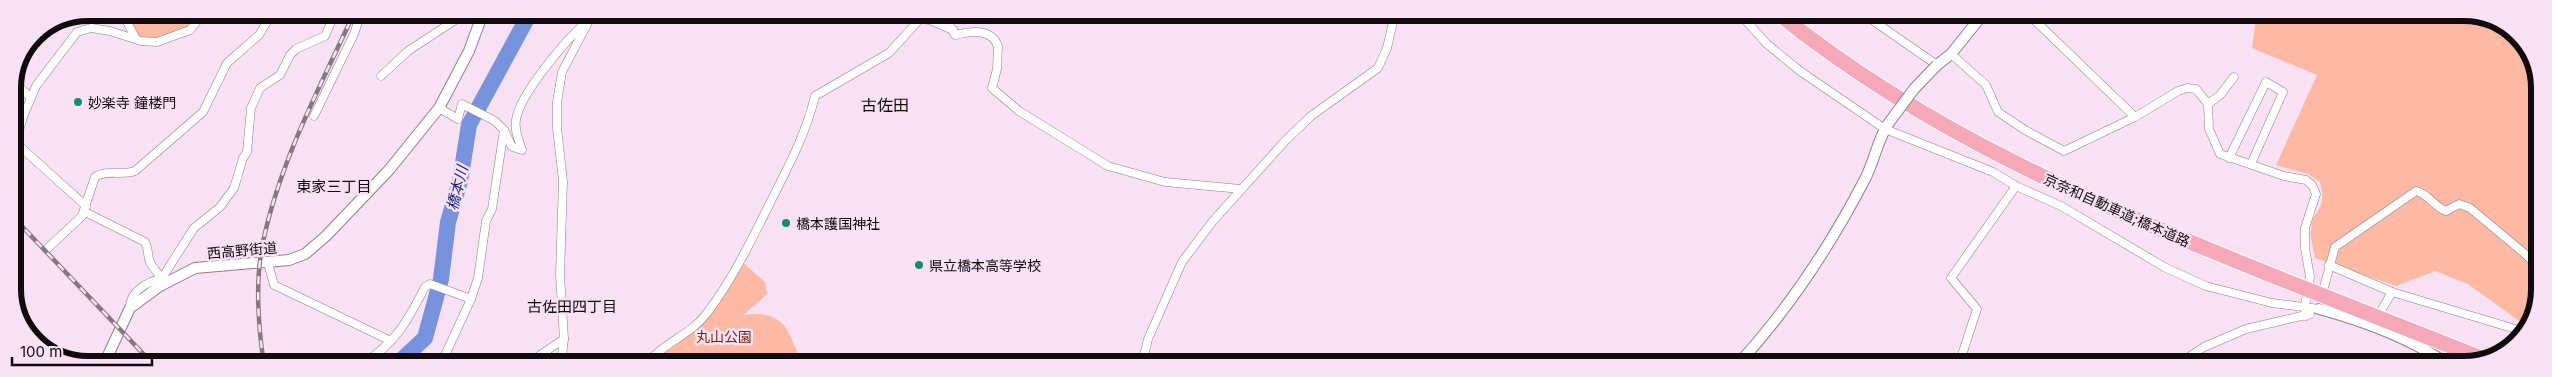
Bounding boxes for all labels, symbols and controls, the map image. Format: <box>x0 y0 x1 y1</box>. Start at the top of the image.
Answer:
place label: 妙楽寺 鐘楼門 <box>88 94 176 111</box>
district label: 古佐田 <box>861 95 909 115</box>
marker: 妙楽寺 鐘楼門 <box>72 96 84 108</box>
water label: 橋本川 <box>442 162 472 212</box>
street label: 京奈和自動車道;橋本道路 <box>2041 170 2193 250</box>
district label: 東家三丁目 <box>296 177 372 196</box>
place label: 橋本護国神社 <box>796 215 880 232</box>
marker: 橋本護国神社 <box>780 217 792 229</box>
street label: 西高野街道 <box>206 238 278 262</box>
place label: 県立橋本高等学校 <box>929 257 1041 274</box>
marker: 県立橋本高等学校 <box>913 259 925 271</box>
district label: 古佐田四丁目 <box>527 297 617 316</box>
park label: 丸山公園 <box>696 328 752 345</box>
scale bar <box>12 334 152 366</box>
text: 100 m <box>20 342 62 361</box>

